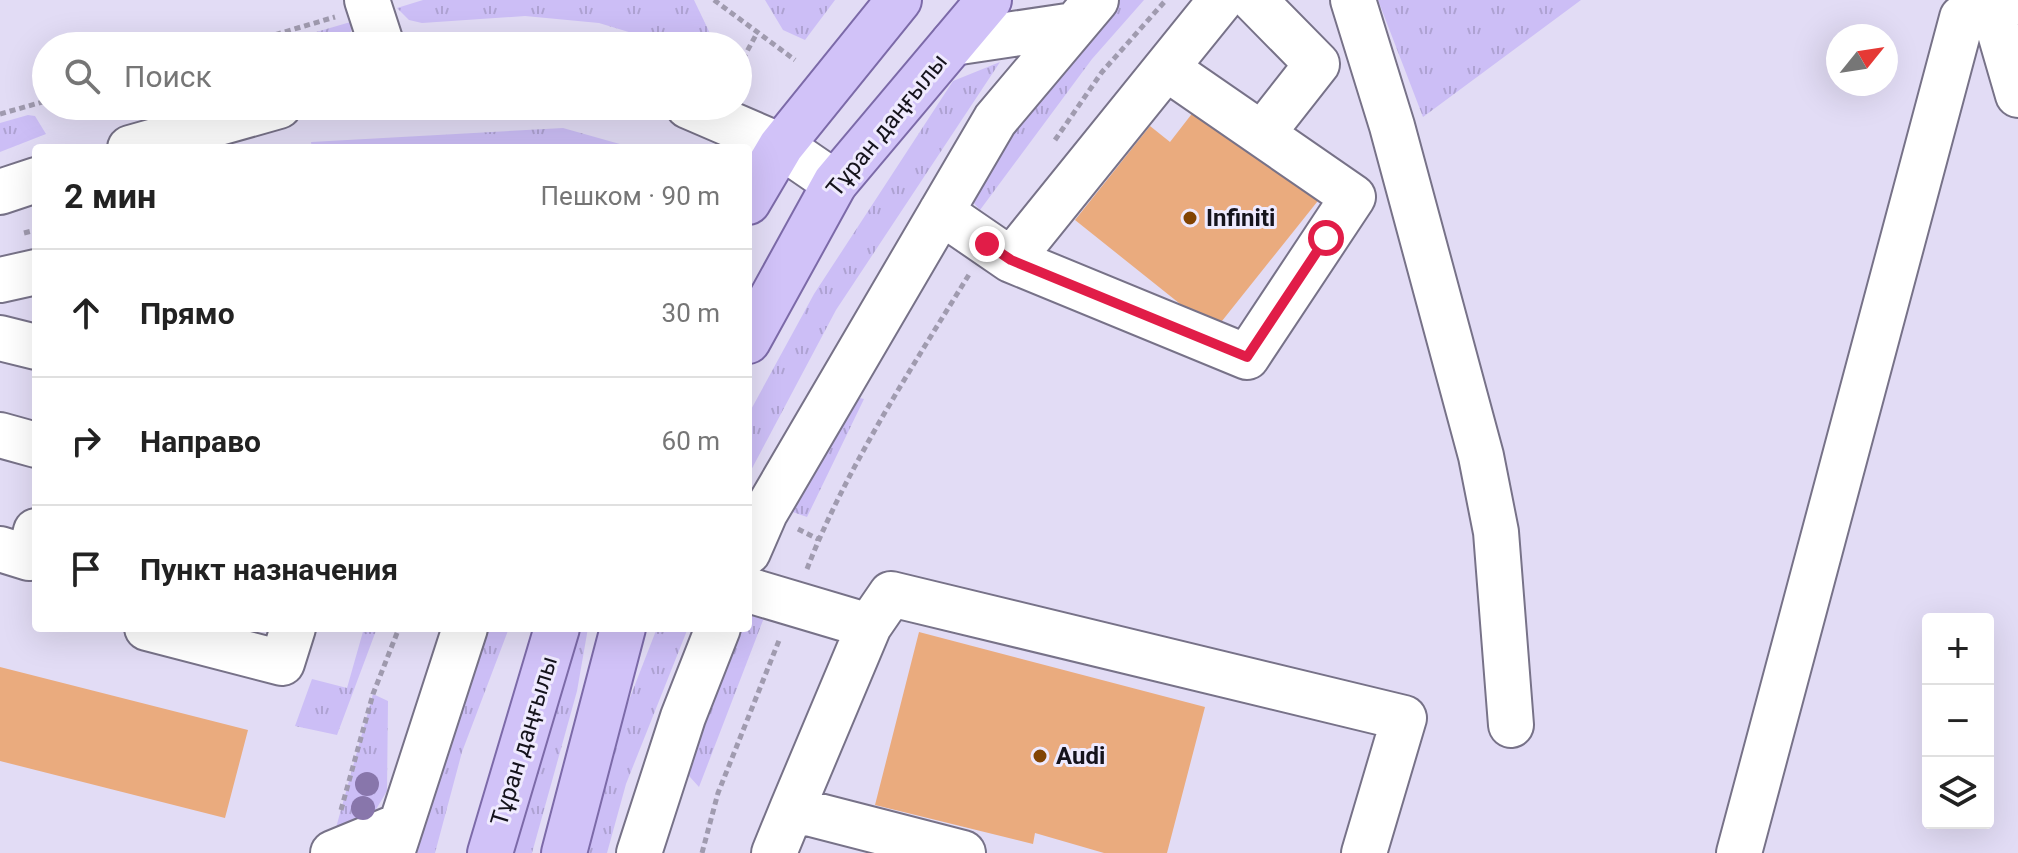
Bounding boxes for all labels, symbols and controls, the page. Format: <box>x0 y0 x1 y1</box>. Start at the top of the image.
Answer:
north arrow <box>1826 24 1898 96</box>
search box <box>32 32 752 120</box>
street label: Тұран даңғылы <box>821 48 953 202</box>
icon: search <box>60 54 104 98</box>
text: Поиск <box>124 59 212 94</box>
text: 2 мин <box>64 176 156 216</box>
text: Пешком · 90 m <box>541 181 720 211</box>
place label: Infiniti <box>1206 204 1275 232</box>
marker: Infiniti <box>1181 209 1199 227</box>
route start <box>1308 220 1344 256</box>
route end <box>969 226 1005 262</box>
icon: ahead <box>64 291 108 335</box>
text: Прямо <box>140 296 235 331</box>
text: 30 m <box>662 298 720 328</box>
icon: right <box>64 419 108 463</box>
text: Направо <box>140 424 261 459</box>
text: 60 m <box>662 426 720 456</box>
icon: arrive <box>64 547 108 591</box>
text: Пункт назначения <box>140 552 398 587</box>
map controls <box>1922 613 1994 829</box>
button: + <box>1922 613 1994 685</box>
street label: Тұран даңғылы <box>485 653 563 829</box>
button: − <box>1922 685 1994 757</box>
place label: Audi <box>1056 742 1105 770</box>
marker: Audi <box>1031 747 1049 765</box>
button: layers <box>1922 757 1994 829</box>

